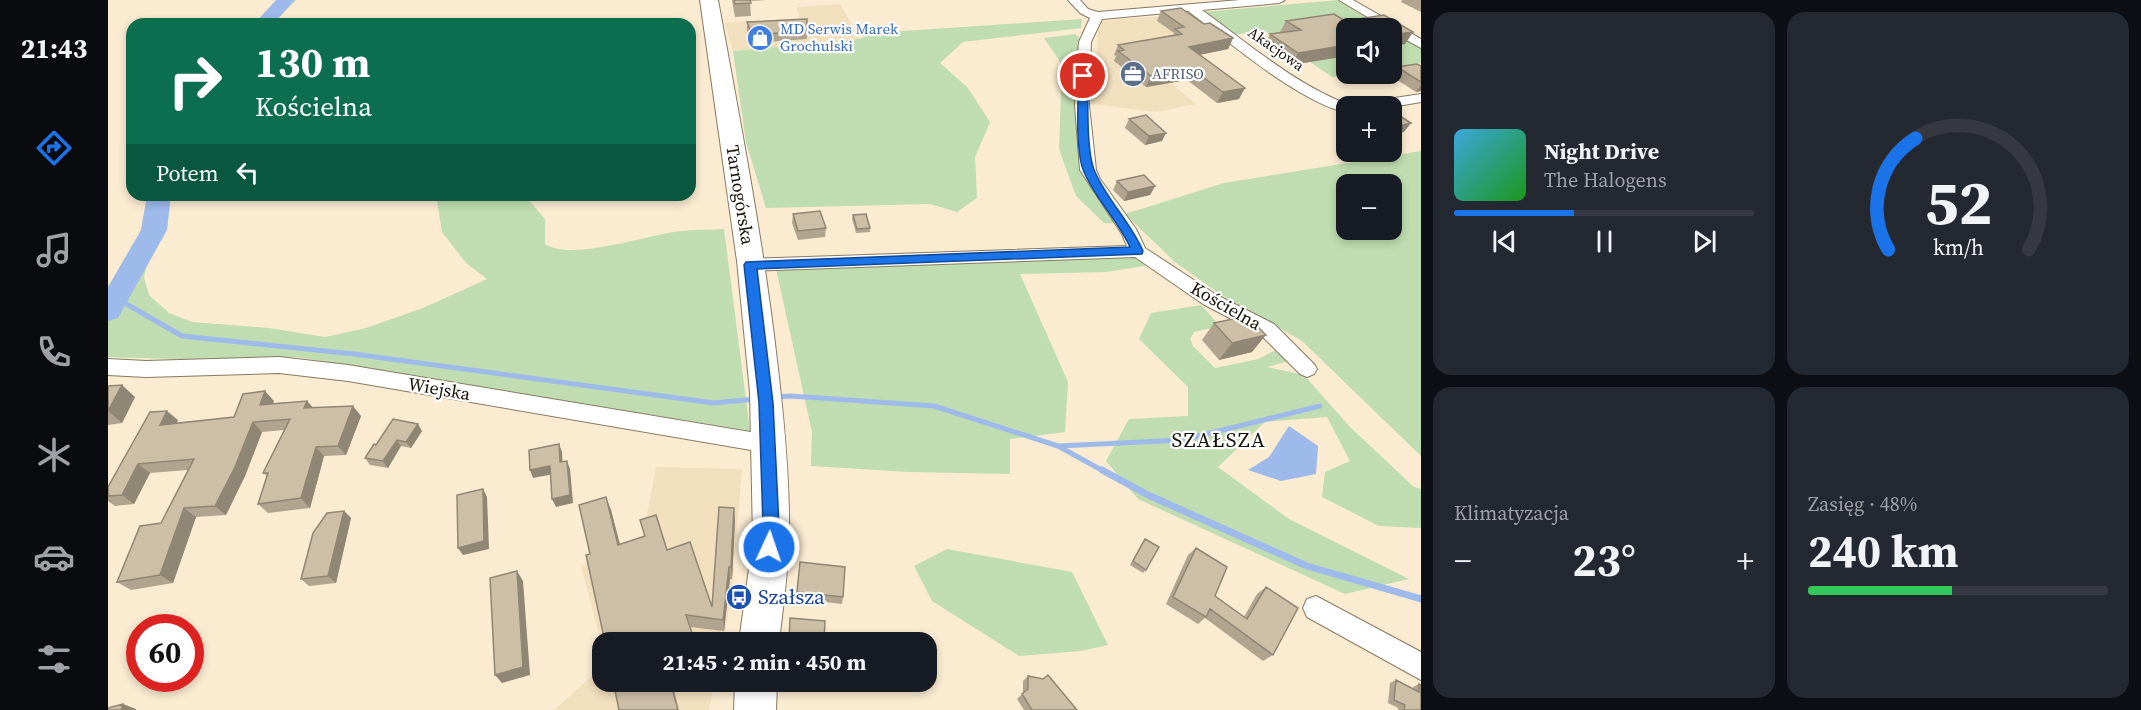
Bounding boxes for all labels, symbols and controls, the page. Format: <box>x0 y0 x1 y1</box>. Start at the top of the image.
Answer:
place label: MD Serwis Marek Grochulski <box>780 18 899 56</box>
map controls <box>1336 18 1402 240</box>
button: sound <box>1336 18 1402 84</box>
street label: Akacjowa <box>1244 22 1309 76</box>
shop icon: MD Serwis Marek Grochulski <box>745 23 775 53</box>
text: 21:43 <box>21 30 87 67</box>
text: 130 m <box>255 33 370 91</box>
icon: right <box>156 42 234 120</box>
pin <box>1057 50 1108 101</box>
icon: arrive <box>1066 59 1099 92</box>
office icon: AFRISO <box>1118 59 1148 89</box>
place label: AFRISO <box>1152 63 1204 84</box>
text: Kościelna <box>255 88 372 125</box>
button: + <box>1336 96 1402 162</box>
icon: directions <box>33 127 75 169</box>
text: Night Drive <box>1544 136 1659 166</box>
street label: Tarnogórska <box>720 143 761 247</box>
icon: left <box>231 156 264 189</box>
text: Potem <box>156 158 219 188</box>
text: 52 <box>1924 160 1992 246</box>
text: The Halogens <box>1544 166 1667 194</box>
button: − <box>1336 174 1402 240</box>
icon: previous <box>1488 225 1521 258</box>
icon: pause <box>1588 225 1621 258</box>
icon: next <box>1688 225 1721 258</box>
icon: music <box>33 229 75 271</box>
text: km/h <box>1932 234 1984 263</box>
street label: Kościelna <box>1186 275 1267 336</box>
icon: phone <box>33 331 75 373</box>
street label: Wiejska <box>406 371 473 406</box>
district label: SZAŁSZA <box>1172 425 1266 454</box>
icon: climate <box>33 434 75 476</box>
text: Zasięg · 48% <box>1808 490 1917 518</box>
text: Klimatyzacja <box>1454 499 1569 527</box>
position arrow <box>737 515 801 579</box>
text: 240 km <box>1808 520 1959 582</box>
text: 23° <box>1572 529 1636 591</box>
icon: car <box>33 536 75 578</box>
text: − <box>1454 538 1472 583</box>
text: + <box>1736 538 1754 583</box>
bus stop icon: Szałsza <box>724 582 754 612</box>
place label: Szałsza <box>758 582 825 611</box>
speed limit sign: 60 <box>126 614 204 692</box>
icon: filters <box>33 638 75 680</box>
text: 21:45 · 2 min · 450 m <box>663 647 866 677</box>

